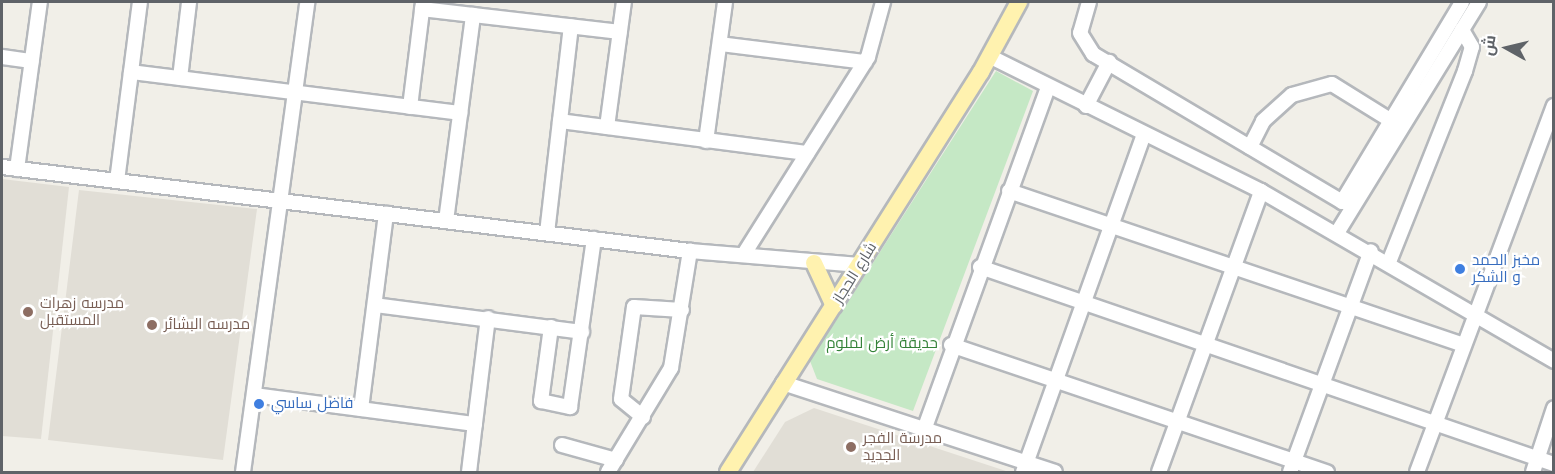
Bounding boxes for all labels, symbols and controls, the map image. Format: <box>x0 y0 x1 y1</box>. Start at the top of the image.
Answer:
north arrow <box>1477 18 1537 78</box>
text: ش <box>1478 34 1500 57</box>
street label: شارع الحجاز <box>829 239 881 307</box>
place label: مخبز الحمد و الشكر <box>1472 251 1540 286</box>
marker: مخبز الحمد و الشكر <box>1453 262 1467 276</box>
place label: مدرسه زهرات المستقبل <box>40 294 124 329</box>
marker: مدرسه زهرات المستقبل <box>21 305 35 319</box>
place label: مدرسه البشائر <box>164 316 250 334</box>
marker: مدرسه البشائر <box>145 318 159 332</box>
park label: حديقة أرض لملوم <box>826 335 938 353</box>
place label: فاضل ساسي <box>271 395 353 413</box>
marker: فاضل ساسي <box>252 397 266 411</box>
place label: مدرسة الفجر الجديد <box>863 429 942 464</box>
marker: مدرسة الفجر الجديد <box>844 440 858 454</box>

